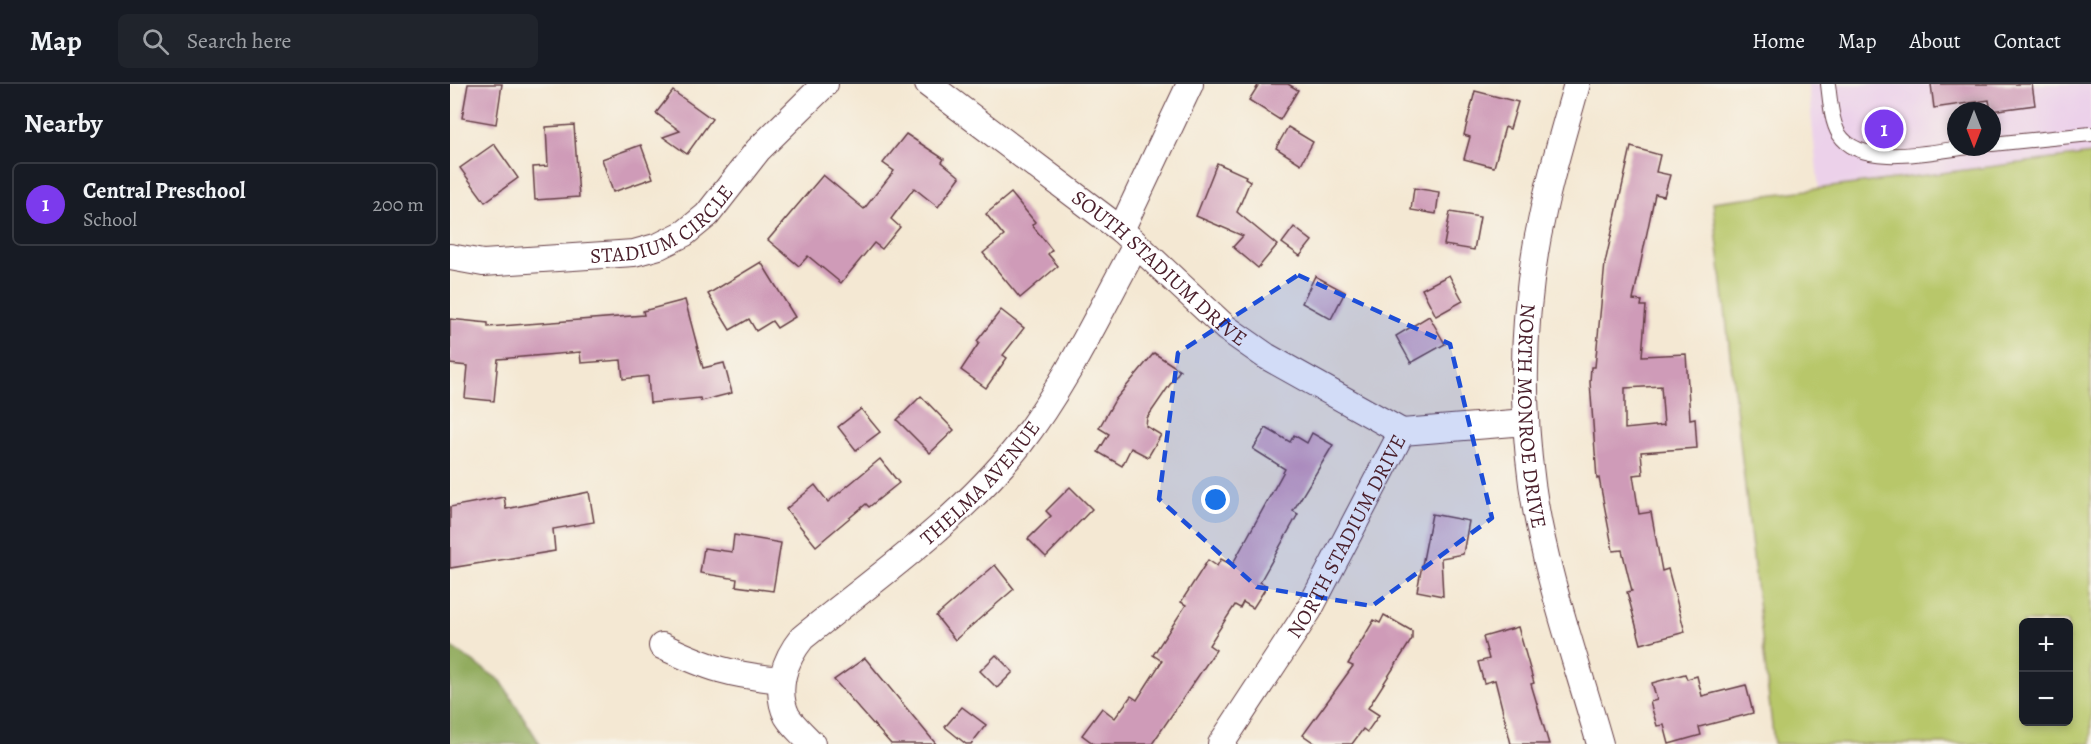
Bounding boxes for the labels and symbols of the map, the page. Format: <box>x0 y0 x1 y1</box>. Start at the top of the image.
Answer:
north arrow <box>1947 102 2001 156</box>
pin: 1 <box>1864 106 1904 152</box>
street label: STADIUM CIRCLE <box>589 179 739 270</box>
street label: SOUTH STADIUM DRIVE <box>1066 184 1253 353</box>
street label: NORTH MONROE DRIVE <box>1511 302 1553 531</box>
street label: THELMA AVENUE <box>914 415 1046 552</box>
street label: NORTH STADIUM DRIVE <box>1280 429 1412 644</box>
your location <box>1201 485 1230 514</box>

